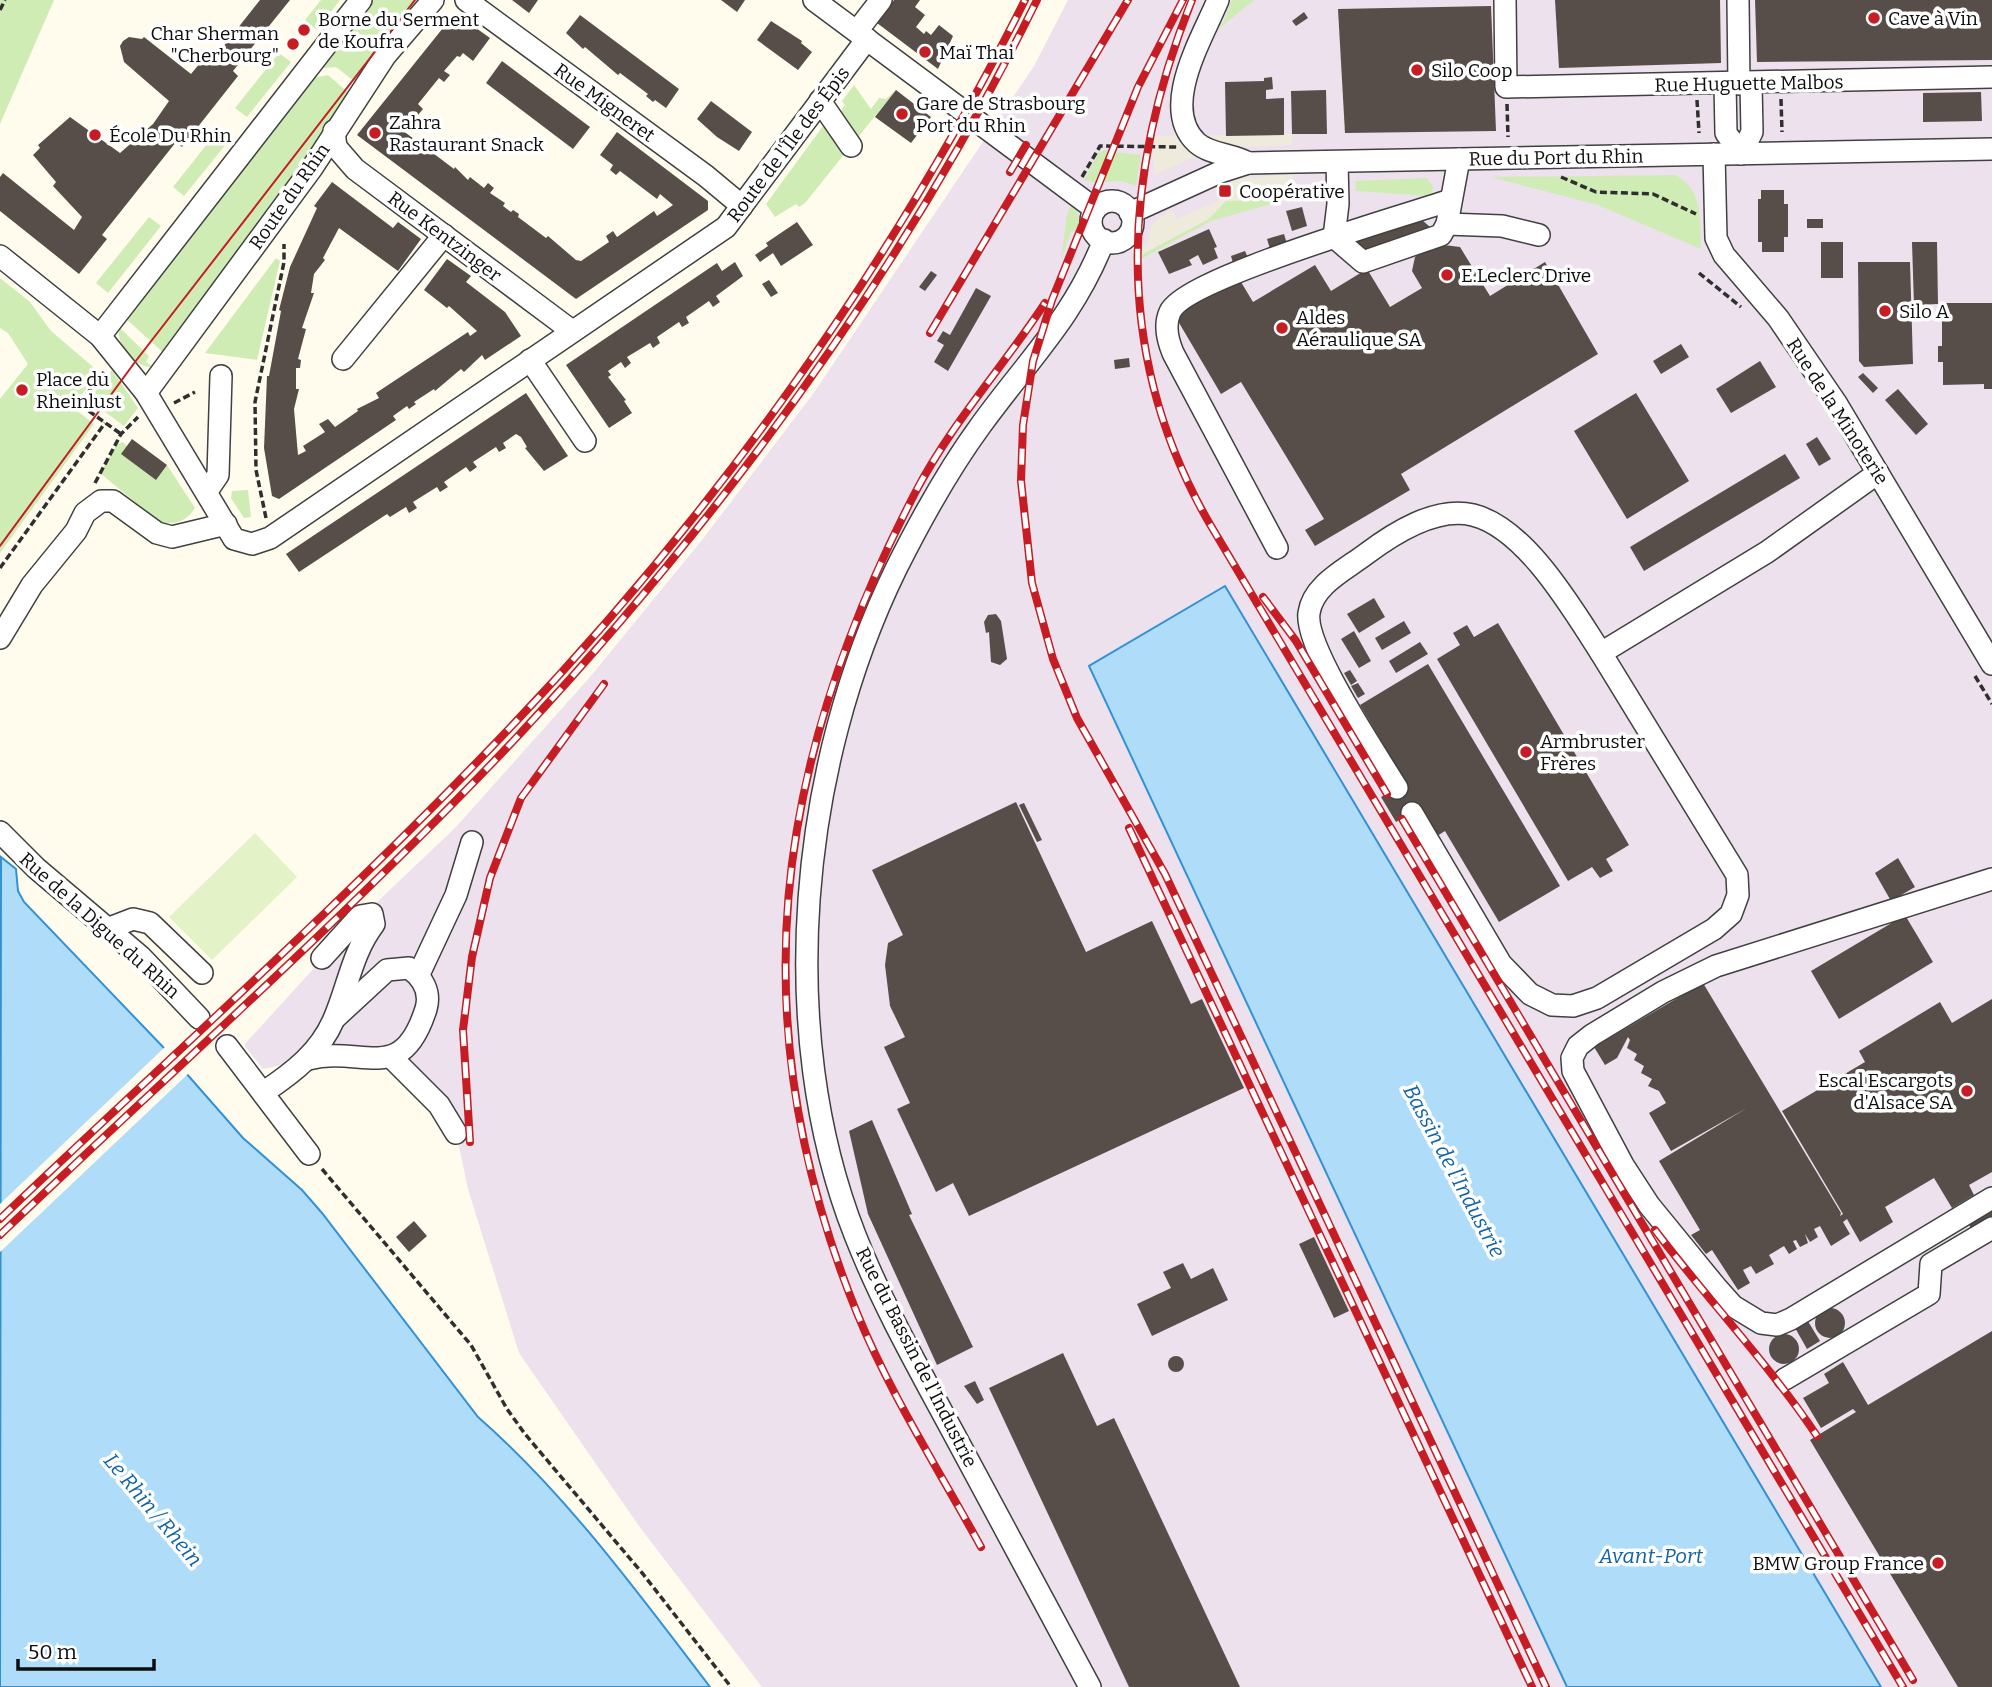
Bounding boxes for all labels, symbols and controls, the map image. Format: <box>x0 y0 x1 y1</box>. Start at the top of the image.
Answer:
place label: Cave à Vin <box>1888 7 1978 30</box>
place label: Borne du Serment de Koufra <box>318 8 479 53</box>
marker: Cave à Vin <box>1866 10 1882 26</box>
place label: Char Sherman "Cherbourg" <box>151 22 279 67</box>
marker: Borne du Serment de Koufra <box>296 22 312 38</box>
marker: Char Sherman "Cherbourg" <box>285 36 301 52</box>
place label: Maï Thai <box>939 41 1015 64</box>
marker: Maï Thai <box>917 44 933 60</box>
street label: Rue Migneret <box>550 58 660 147</box>
place label: Silo Coop <box>1431 59 1513 82</box>
street label: Route de l'Île des Épis <box>722 62 855 227</box>
marker: Silo Coop <box>1409 62 1425 78</box>
street label: Rue Huguette Malbos <box>1654 70 1844 97</box>
place label: Gare de Strasbourg Port du Rhin <box>916 92 1086 137</box>
marker: Gare de Strasbourg Port du Rhin <box>894 106 910 122</box>
place label: Zahra Rastaurant Snack <box>389 111 544 156</box>
place label: École Du Rhin <box>109 124 232 147</box>
marker: Zahra Rastaurant Snack <box>367 125 383 141</box>
marker: École Du Rhin <box>87 127 103 143</box>
street label: Route du Rhin <box>244 139 335 254</box>
street label: Rue du Port du Rhin <box>1468 144 1644 171</box>
place label: Coopérative <box>1239 180 1345 203</box>
marker: Coopérative <box>1217 183 1233 199</box>
street label: Rue Kentzinger <box>383 186 506 287</box>
place label: E.Leclerc Drive <box>1461 264 1591 287</box>
marker: E.Leclerc Drive <box>1439 267 1455 283</box>
place label: Silo A <box>1899 300 1950 323</box>
marker: Silo A <box>1877 303 1893 319</box>
place label: Aldes Aéraulique SA <box>1296 306 1422 351</box>
marker: Aldes Aéraulique SA <box>1274 320 1290 336</box>
street label: Rue de la Minoterie <box>1782 334 1893 489</box>
place label: Place du Rheinlust <box>36 368 122 413</box>
marker: Place du Rheinlust <box>14 382 30 398</box>
place label: Armbruster Frères <box>1540 730 1646 775</box>
marker: Armbruster Frères <box>1518 744 1534 760</box>
street label: Rue de la Digue du Rhin <box>15 847 184 1003</box>
place label: Escal Escargots d'Alsace SA <box>1818 1069 1954 1114</box>
water label: Bassin de l'Industrie <box>1397 1080 1511 1262</box>
marker: Escal Escargots d'Alsace SA <box>1959 1083 1975 1099</box>
street label: Rue du Bassin de l'Industrie <box>851 1243 982 1471</box>
water label: Le Rhin / Rhein <box>98 1448 208 1572</box>
water label: Avant-Port <box>1598 1543 1703 1569</box>
place label: BMW Group France <box>1752 1552 1924 1575</box>
marker: BMW Group France <box>1930 1555 1946 1571</box>
scale bar <box>18 1628 154 1672</box>
text: 50 m <box>28 1639 77 1665</box>

